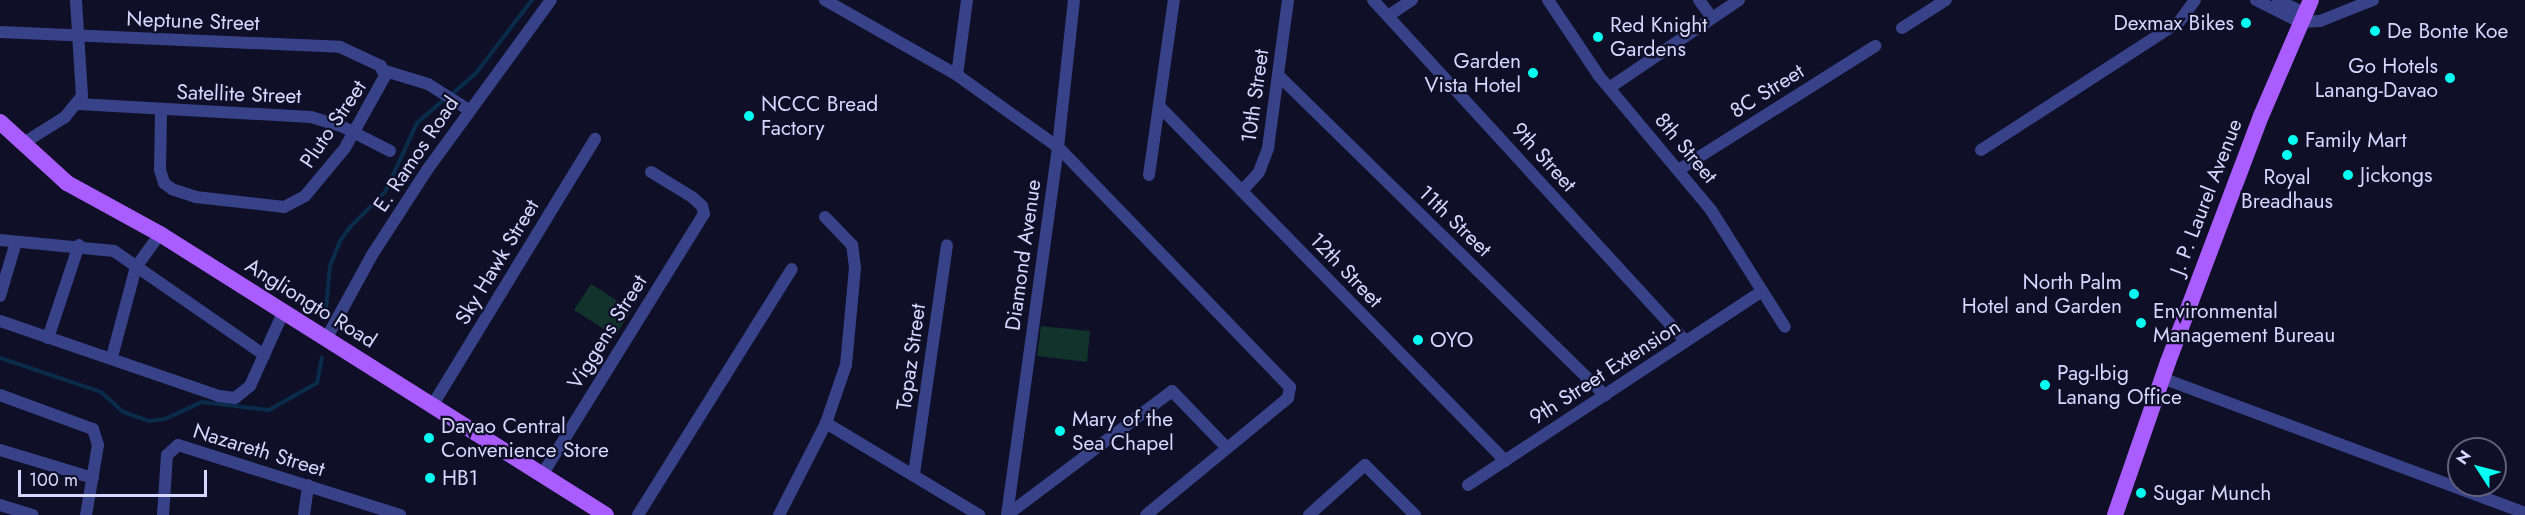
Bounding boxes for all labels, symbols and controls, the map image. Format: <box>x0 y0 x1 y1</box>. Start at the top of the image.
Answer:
street label: Neptune Street <box>126 6 260 36</box>
place label: Dexmax Bikes <box>2113 10 2234 36</box>
place label: Red Knight Gardens <box>1610 12 1707 62</box>
marker: Dexmax Bikes <box>2239 16 2253 30</box>
place label: De Bonte Koe <box>2387 18 2508 44</box>
marker: De Bonte Koe <box>2368 24 2382 38</box>
marker: Red Knight Gardens <box>1591 30 1605 44</box>
street label: 10th Street <box>1236 47 1274 145</box>
place label: Garden Vista Hotel <box>1425 48 1521 98</box>
place label: Go Hotels Lanang-Davao <box>2315 53 2438 103</box>
street label: 8C Street <box>1725 59 1809 123</box>
marker: Garden Vista Hotel <box>1526 66 1540 80</box>
marker: Go Hotels Lanang-Davao <box>2443 71 2457 85</box>
street label: Pluto Street <box>295 75 371 173</box>
street label: Satellite Street <box>176 79 302 109</box>
street label: E. Ramos Road <box>368 91 464 217</box>
place label: NCCC Bread Factory <box>761 91 878 141</box>
street label: 8th Street <box>1649 108 1723 188</box>
marker: NCCC Bread Factory <box>742 109 756 123</box>
street label: J. P. Laurel Avenue <box>2165 115 2247 279</box>
street label: 9th Street <box>1506 117 1582 197</box>
place label: Family Mart <box>2305 127 2407 153</box>
marker: Family Mart <box>2286 133 2300 147</box>
marker: Royal Breadhaus <box>2280 148 2294 162</box>
place label: Jickongs <box>2360 162 2432 188</box>
place label: Royal Breadhaus <box>2241 164 2333 214</box>
marker: Jickongs <box>2341 168 2355 182</box>
street label: Diamond Avenue <box>1000 178 1046 332</box>
street label: 11th Street <box>1413 180 1497 262</box>
street label: Sky Hawk Street <box>450 195 544 329</box>
street label: 12th Street <box>1304 227 1388 313</box>
street label: Angliongto Road <box>241 253 381 353</box>
place label: North Palm Hotel and Garden <box>1962 269 2122 319</box>
street label: Viggens Street <box>562 270 652 394</box>
marker: North Palm Hotel and Garden <box>2127 287 2141 301</box>
place label: Environmental Management Bureau <box>2153 298 2335 348</box>
street label: Topaz Street <box>891 302 931 412</box>
street label: 9th Street Extension <box>1525 314 1685 430</box>
marker: Environmental Management Bureau <box>2134 316 2148 330</box>
place label: OYO <box>1430 327 1473 353</box>
marker: OYO <box>1411 333 1425 347</box>
place label: Pag-Ibig Lanang Office <box>2057 360 2182 410</box>
marker: Pag-Ibig Lanang Office <box>2038 378 2052 392</box>
place label: Mary of the Sea Chapel <box>1072 406 1174 456</box>
place label: Davao Central Convenience Store <box>441 413 609 463</box>
street label: Nazareth Street <box>190 418 328 482</box>
marker: Mary of the Sea Chapel <box>1053 424 1067 438</box>
marker: Davao Central Convenience Store <box>422 431 436 445</box>
north arrow <box>2447 437 2507 497</box>
text: N <box>2451 445 2477 469</box>
scale bar <box>21 458 210 496</box>
place label: HB1 <box>442 465 478 491</box>
text: 100 m <box>29 467 78 493</box>
marker: HB1 <box>423 471 437 485</box>
place label: Sugar Munch <box>2153 480 2271 506</box>
marker: Sugar Munch <box>2134 486 2148 500</box>

